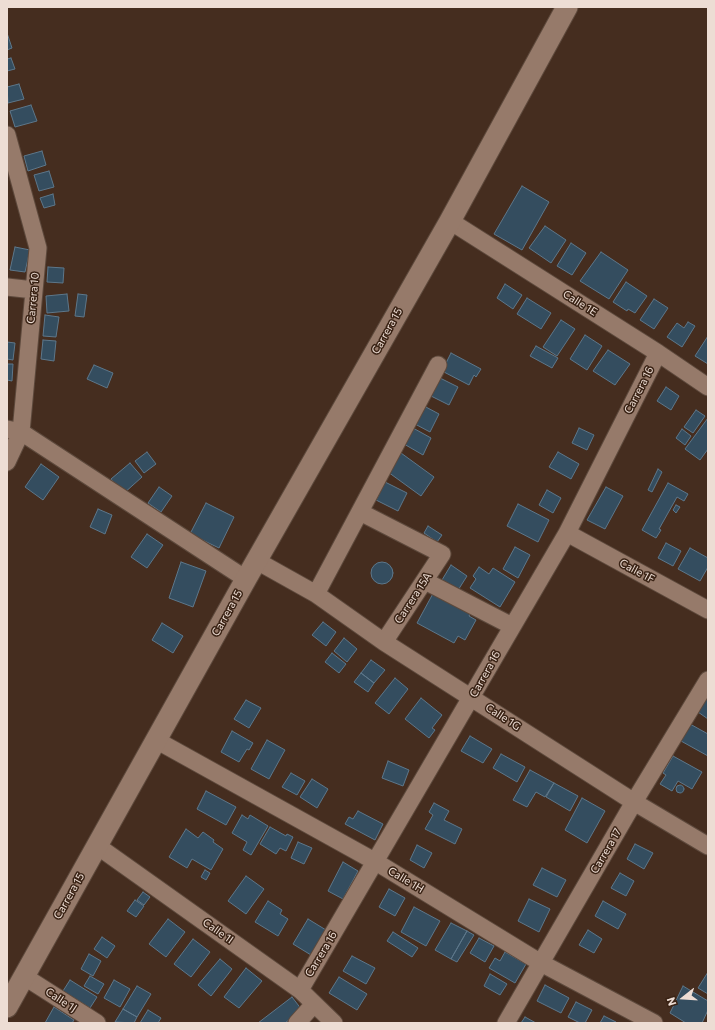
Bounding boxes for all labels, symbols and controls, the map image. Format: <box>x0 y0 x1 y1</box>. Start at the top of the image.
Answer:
street label: Carrera 10 <box>24 272 42 324</box>
street label: Calle 1E <box>560 287 600 319</box>
street label: Carrera 15 <box>369 306 405 356</box>
street label: Carrera 16 <box>621 364 657 416</box>
street label: Calle 1F <box>617 556 657 586</box>
street label: Carrera 15A <box>392 570 434 626</box>
street label: Carrera 15 <box>209 588 245 638</box>
street label: Carrera 16 <box>467 648 503 700</box>
street label: Calle 1G <box>483 701 523 733</box>
street label: Carrera 17 <box>588 826 624 876</box>
street label: Calle 1H <box>386 864 426 896</box>
street label: Carrera 15 <box>51 871 87 921</box>
street label: Calle 1I <box>200 916 236 946</box>
street label: Carrera 16 <box>302 929 340 979</box>
north arrow <box>663 978 703 1018</box>
street label: Calle 1J <box>43 985 79 1015</box>
text: N <box>664 996 678 1008</box>

